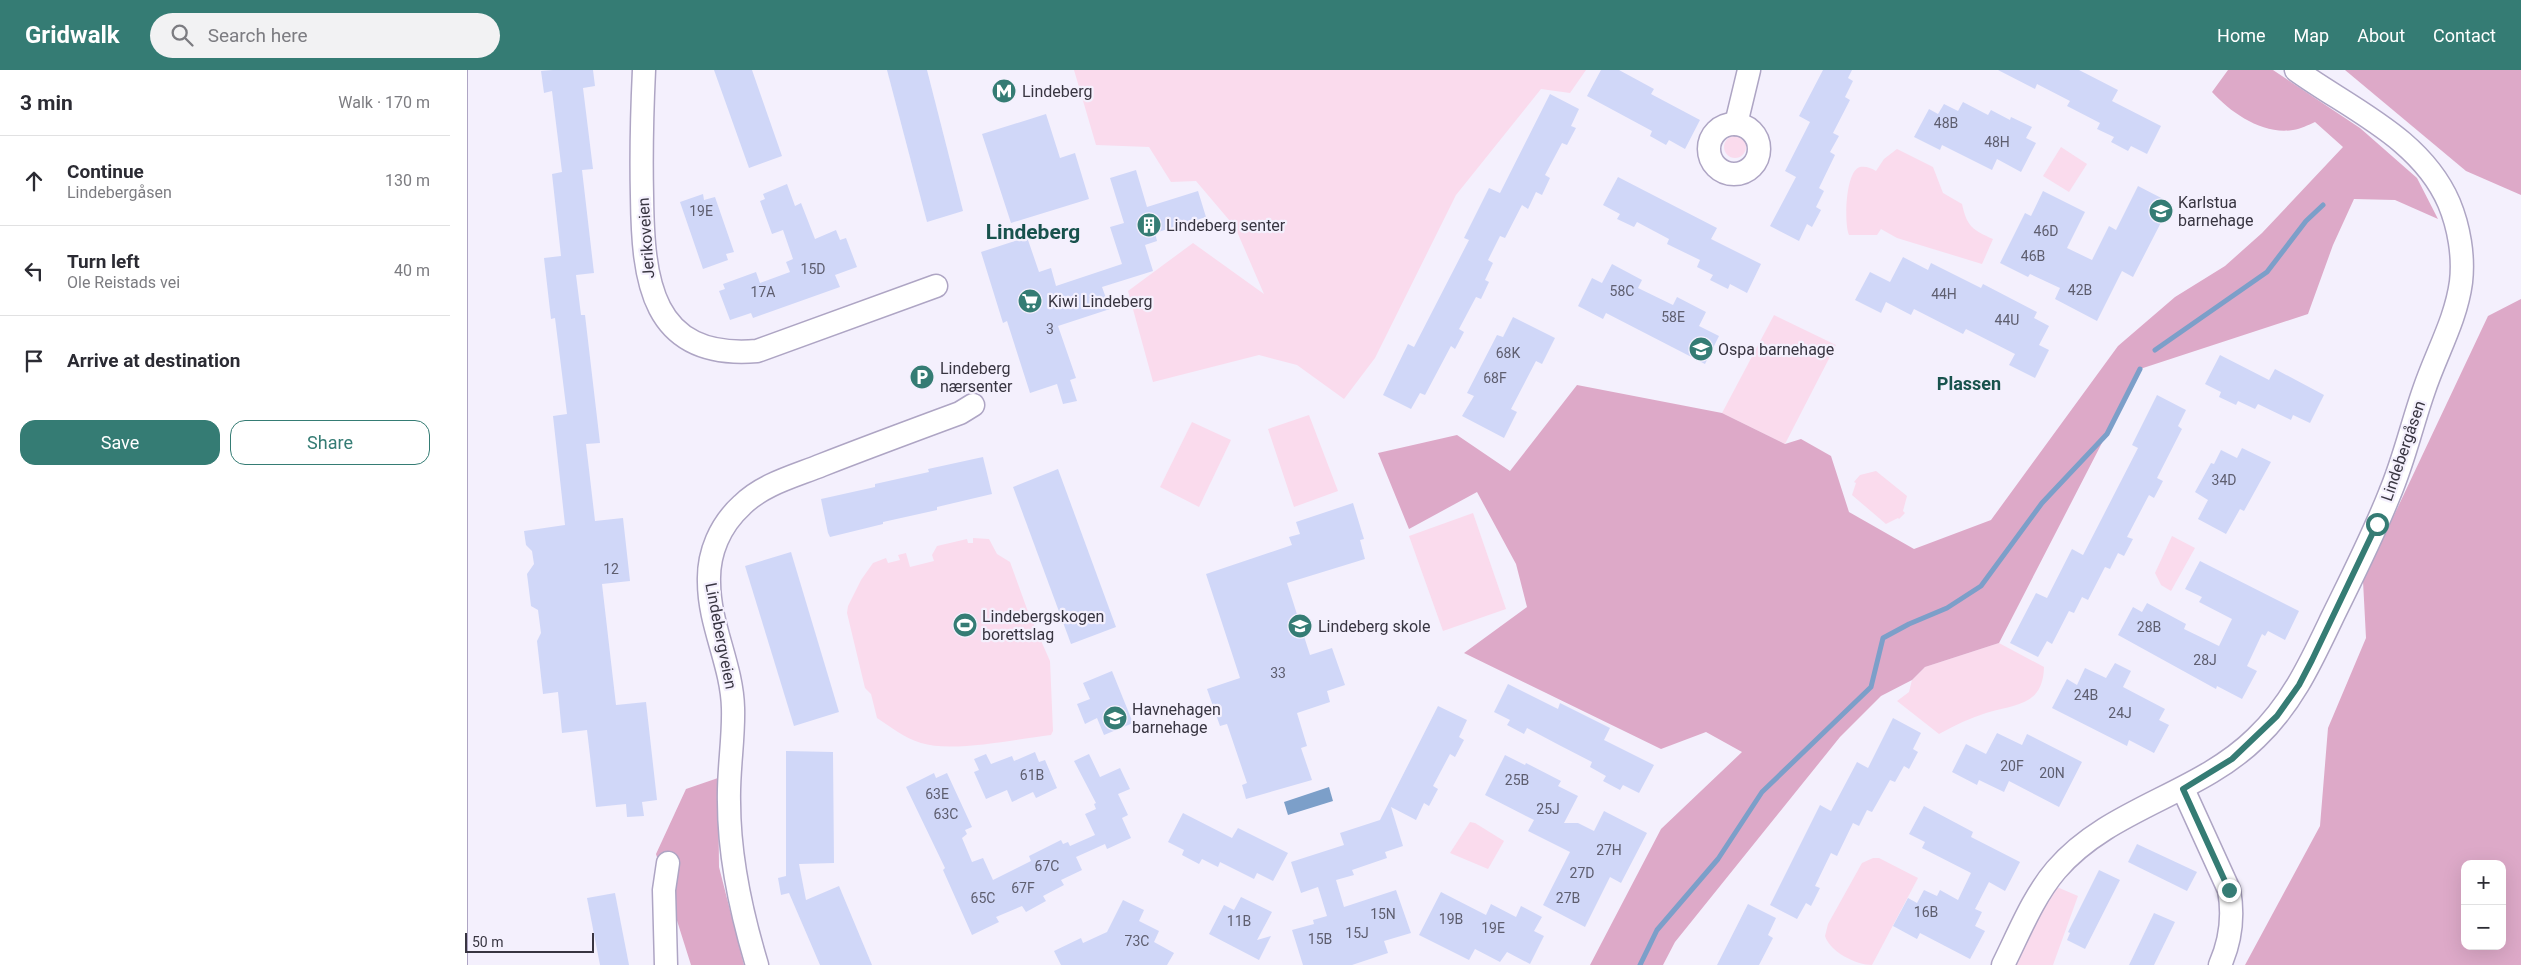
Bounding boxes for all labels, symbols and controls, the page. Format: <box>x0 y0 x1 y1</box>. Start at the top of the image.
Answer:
search box <box>150 13 500 58</box>
text: Gridwalk <box>25 21 120 49</box>
icon: search <box>168 21 196 49</box>
text: Search here <box>208 24 308 47</box>
text: Home <box>2217 25 2266 46</box>
text: Map <box>2294 25 2329 46</box>
text: About <box>2357 25 2405 46</box>
text: Contact <box>2433 25 2496 46</box>
metro station icon: Lindeberg <box>991 78 1017 104</box>
place label: Lindeberg <box>1022 82 1093 101</box>
text: 3 min <box>20 91 73 115</box>
text: Walk · 170 m <box>338 93 430 112</box>
house number: 48B <box>1934 115 1958 131</box>
house number: 48H <box>1984 134 2010 150</box>
text: Continue <box>67 160 144 183</box>
icon: ahead <box>20 167 48 195</box>
text: 130 m <box>385 171 430 190</box>
text: Lindebergåsen <box>67 183 172 202</box>
place label: Karlstua barnehage <box>2178 193 2253 230</box>
street label: Jerikoveien <box>634 197 658 279</box>
school or university icon: Karlstua barnehage <box>2148 198 2174 224</box>
house number: 19E <box>689 203 713 219</box>
building icon: Lindeberg senter <box>1136 212 1162 238</box>
place label: Lindeberg senter <box>1166 216 1286 235</box>
district label: Lindeberg <box>986 220 1080 244</box>
house number: 46D <box>2034 223 2058 239</box>
house number: 46B <box>2021 248 2045 264</box>
text: Turn left <box>67 250 140 273</box>
icon: left <box>20 257 48 285</box>
text: 40 m <box>394 261 430 280</box>
house number: 15D <box>801 261 825 277</box>
text: Ole Reistads vei <box>67 273 180 292</box>
house number: 42B <box>2068 282 2092 298</box>
house number: 58C <box>1610 283 1634 299</box>
house number: 17A <box>751 284 775 300</box>
house number: 44H <box>1931 286 1957 302</box>
supermarket icon: Kiwi Lindeberg <box>1017 288 1043 314</box>
place label: Kiwi Lindeberg <box>1048 292 1152 311</box>
house number: 58E <box>1661 309 1685 325</box>
house number: 44U <box>1995 312 2019 328</box>
house number: 3 <box>1046 321 1054 337</box>
school or university icon: Ospa barnehage <box>1688 336 1714 362</box>
place label: Ospa barnehage <box>1718 340 1834 359</box>
house number: 68K <box>1496 345 1520 361</box>
icon: arrive <box>20 347 48 375</box>
text: Arrive at destination <box>67 349 240 372</box>
place label: Lindeberg nærsenter <box>940 359 1013 396</box>
parking icon: Lindeberg nærsenter <box>909 364 935 390</box>
house number: 68F <box>1483 370 1507 386</box>
district label: Plassen <box>1937 373 2001 394</box>
street label: Lindebergåsen <box>2377 398 2429 504</box>
button: Save <box>20 420 220 465</box>
button: Share <box>230 420 430 465</box>
house number: 34D <box>2212 472 2236 488</box>
route start <box>2366 513 2389 536</box>
house number: 12 <box>603 561 619 577</box>
street label: Lindebergveien <box>701 581 741 691</box>
place label: Lindebergskogen borettslag <box>982 607 1104 644</box>
sports icon: Lindebergskogen borettslag <box>952 612 978 638</box>
school or university icon: Lindeberg skole <box>1287 613 1313 639</box>
place label: Lindeberg skole <box>1318 617 1430 636</box>
house number: 28B <box>2137 619 2161 635</box>
house number: 28J <box>2193 652 2217 668</box>
house number: 33 <box>1270 665 1286 681</box>
house number: 24B <box>2074 687 2098 703</box>
place label: Havnehagen barnehage <box>1132 700 1221 737</box>
school or university icon: Havnehagen barnehage <box>1102 705 1128 731</box>
house number: 24J <box>2108 705 2132 721</box>
house number: 20F <box>2000 758 2024 774</box>
house number: 20N <box>2039 765 2065 781</box>
house number: 61B <box>1020 767 1044 783</box>
house number: 25B <box>1505 772 1529 788</box>
house number: 63E <box>925 786 949 802</box>
house number: 25J <box>1536 801 1560 817</box>
house number: 63C <box>934 806 958 822</box>
house number: 27H <box>1596 842 1622 858</box>
house number: 67C <box>1035 858 1059 874</box>
map controls <box>2461 860 2506 950</box>
button: + <box>2461 860 2506 905</box>
house number: 27D <box>1570 865 1594 881</box>
route end <box>2218 879 2241 902</box>
house number: 67F <box>1011 880 1035 896</box>
house number: 65C <box>971 890 995 906</box>
house number: 27B <box>1556 890 1580 906</box>
house number: 16B <box>1914 904 1938 920</box>
button: − <box>2461 905 2506 950</box>
house number: 15N <box>1370 906 1396 922</box>
house number: 19B <box>1439 911 1463 927</box>
house number: 11B <box>1227 913 1251 929</box>
house number: 19E <box>1481 920 1505 936</box>
house number: 15J <box>1345 925 1369 941</box>
scale bar <box>465 930 594 953</box>
house number: 15B <box>1308 931 1332 947</box>
house number: 73C <box>1125 933 1149 949</box>
text: 50 m <box>472 934 504 950</box>

